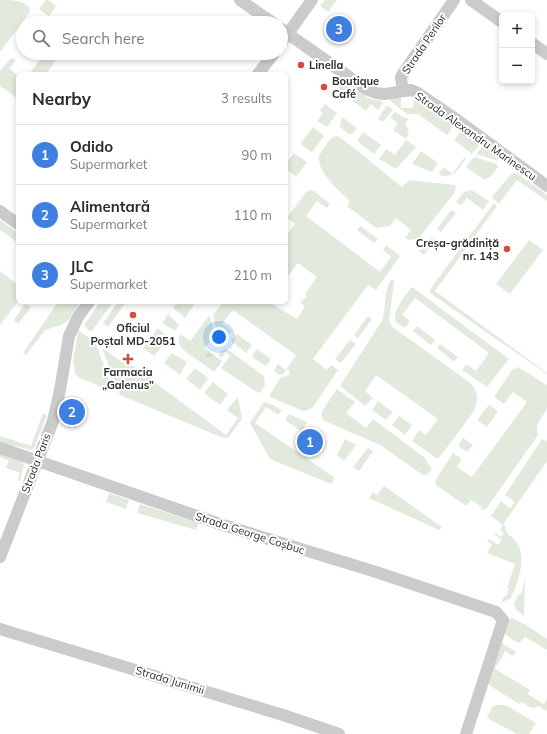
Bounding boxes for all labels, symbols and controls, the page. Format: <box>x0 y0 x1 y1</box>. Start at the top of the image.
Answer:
street label: Strada Perilor <box>399 11 449 77</box>
map controls <box>499 12 535 84</box>
button: + <box>499 12 535 48</box>
pin: 3 <box>326 14 352 44</box>
search box <box>16 16 288 60</box>
icon: search <box>30 27 52 49</box>
text: Search here <box>62 29 144 48</box>
button: − <box>499 48 535 84</box>
place label: Linella <box>309 58 343 72</box>
marker: Linella <box>296 60 306 70</box>
place label: Boutique Café <box>332 74 379 101</box>
marker: Boutique Café <box>319 82 329 92</box>
text: Nearby <box>32 88 91 109</box>
street label: Strada Alexandru Marinescu <box>413 89 539 183</box>
text: 3 results <box>221 90 272 106</box>
text: Odido <box>70 137 113 156</box>
text: 1 <box>41 147 49 163</box>
text: 90 m <box>242 147 272 163</box>
text: Supermarket <box>70 156 147 172</box>
text: Alimentară <box>70 197 150 216</box>
text: 2 <box>41 207 49 223</box>
text: 110 m <box>234 207 272 223</box>
text: Supermarket <box>70 216 147 232</box>
place label: Creșa-grădiniță nr. 143 <box>416 236 499 263</box>
marker: Creșa-grădiniță nr. 143 <box>502 244 512 254</box>
text: JLC <box>70 257 94 276</box>
text: 3 <box>41 267 49 283</box>
text: 210 m <box>234 267 272 283</box>
text: Supermarket <box>70 276 147 292</box>
marker: Oficiul Poștal MD-2051 <box>128 310 138 320</box>
place label: Oficiul Poștal MD-2051 <box>90 321 176 349</box>
your location <box>209 327 229 347</box>
marker: Farmacia „Galenus” <box>123 354 133 364</box>
place label: Farmacia „Galenus” <box>102 365 154 392</box>
pin: 2 <box>59 397 85 427</box>
pin: 1 <box>297 427 323 457</box>
street label: Strada Paris <box>18 431 54 495</box>
street label: Strada George Coșbuc <box>193 509 307 558</box>
street label: Strada Junimii <box>134 663 206 697</box>

